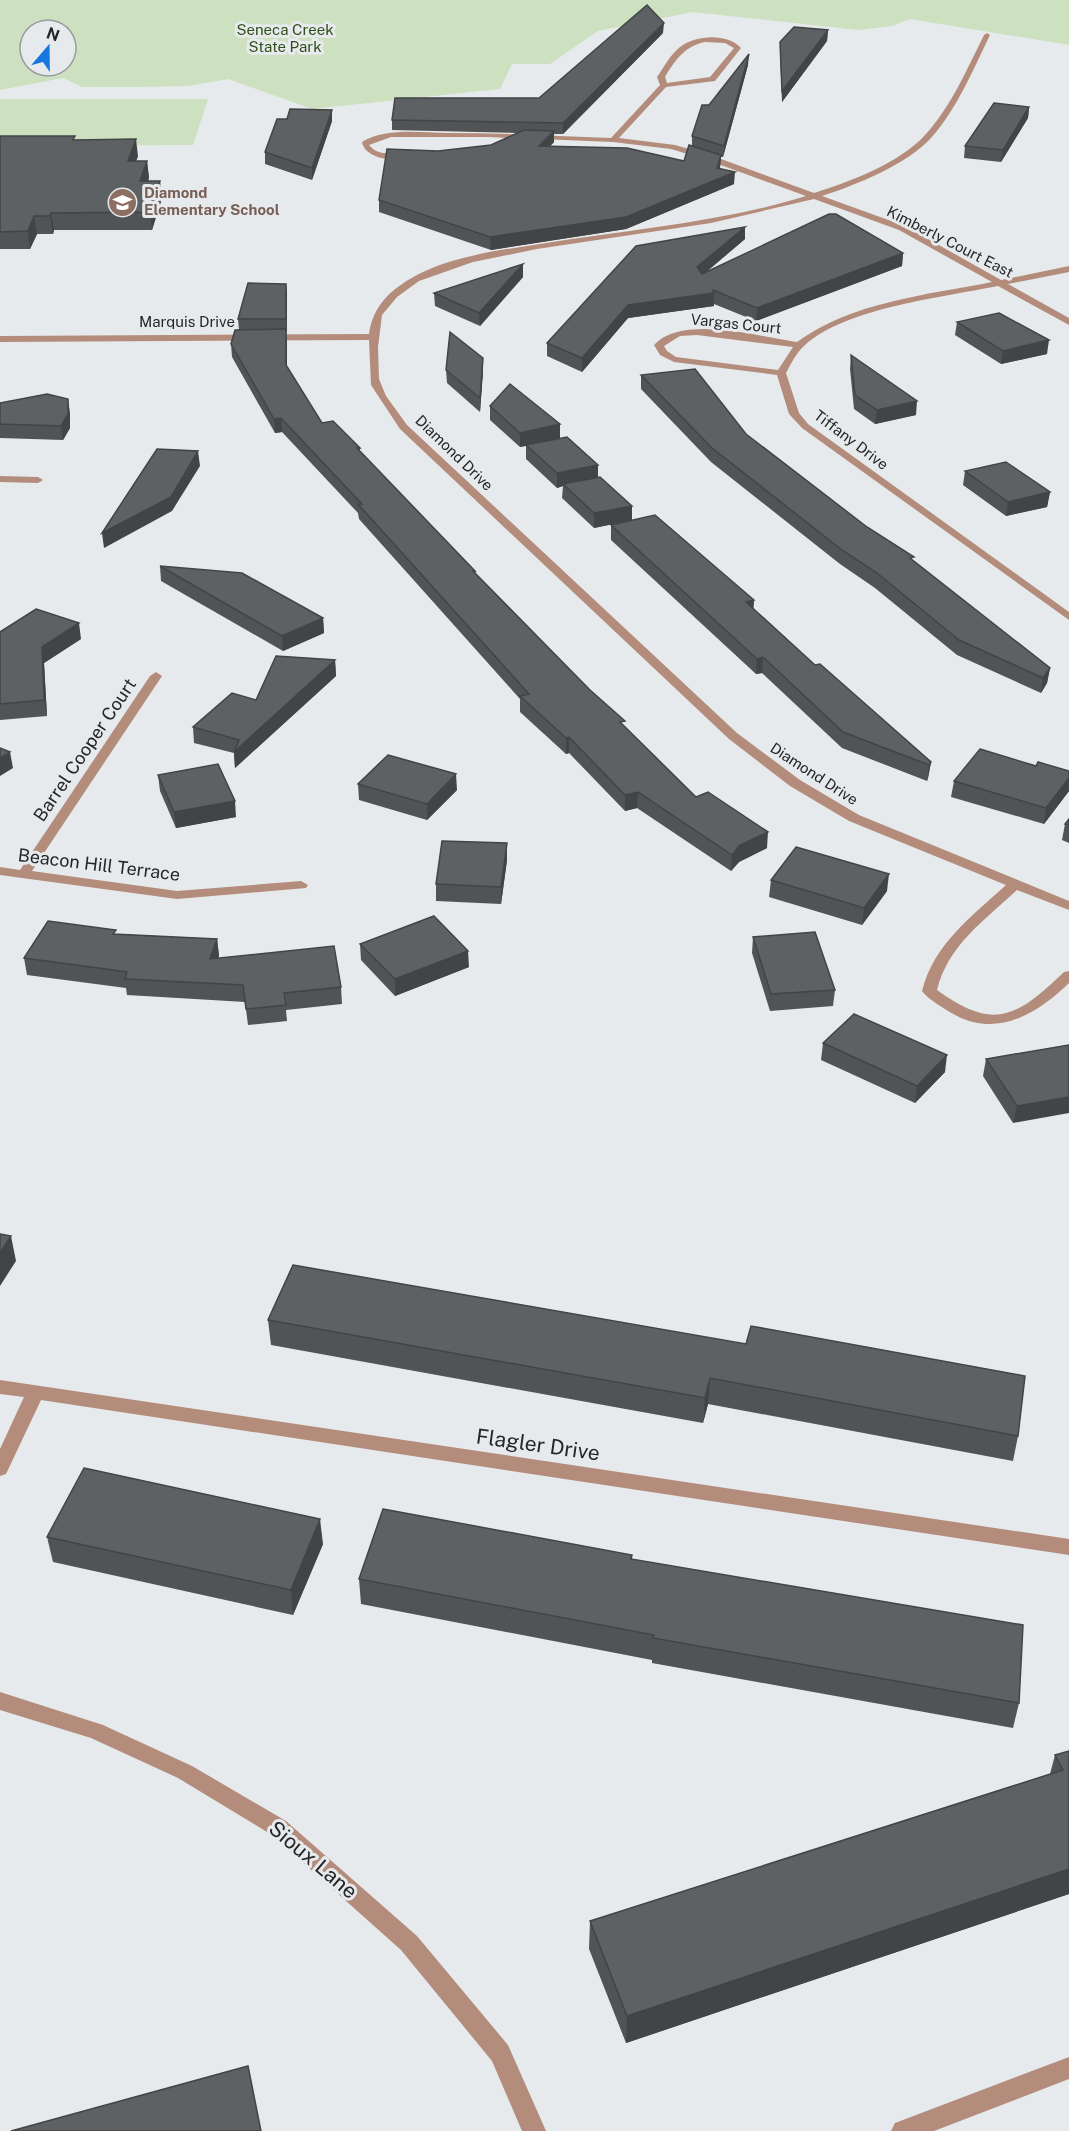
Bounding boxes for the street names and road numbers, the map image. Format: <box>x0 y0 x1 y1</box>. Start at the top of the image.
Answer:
street label: Kimberly Court East <box>884 202 1016 281</box>
street label: Vargas Court <box>690 310 782 337</box>
street label: Marquis Drive <box>139 313 235 330</box>
street label: Tiffany Drive <box>811 406 892 473</box>
street label: Diamond Drive <box>412 411 497 494</box>
street label: Barrel Cooper Court <box>29 674 140 825</box>
street label: Diamond Drive <box>767 739 861 808</box>
street label: Beacon Hill Terrace <box>17 844 181 885</box>
street label: Flagler Drive <box>475 1423 602 1466</box>
street label: Sioux Lane <box>264 1815 363 1904</box>

